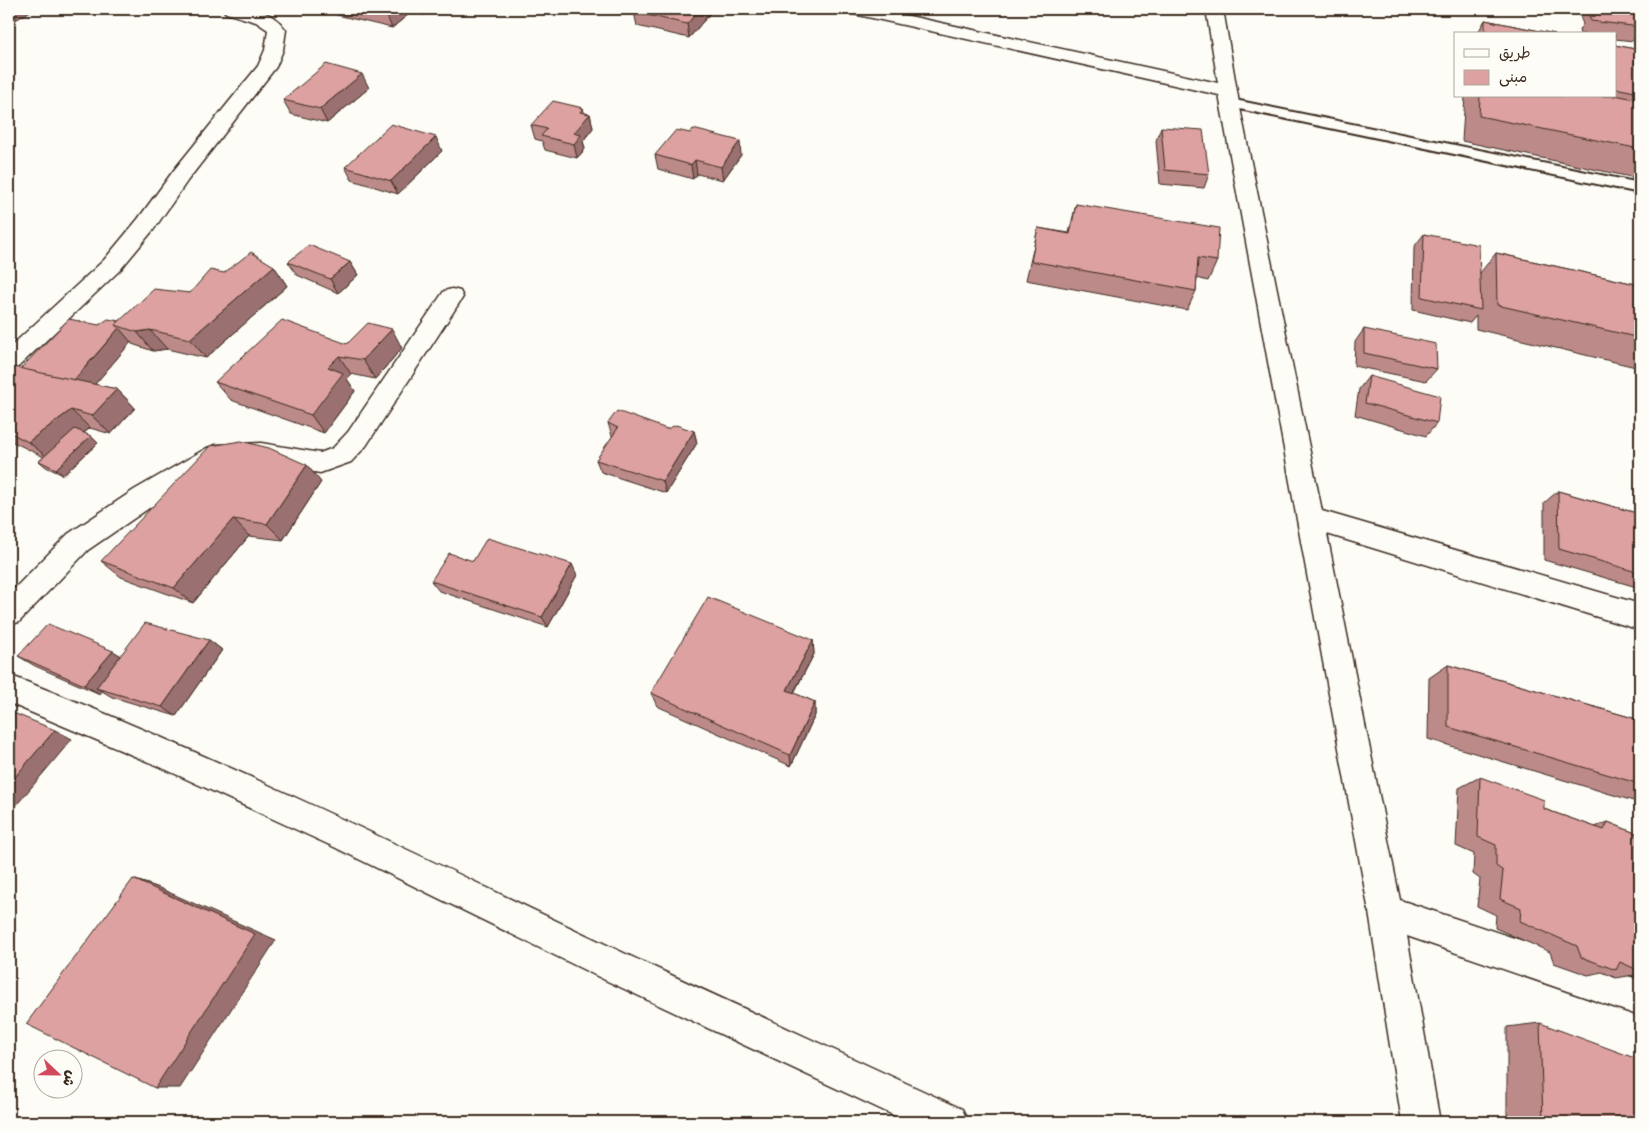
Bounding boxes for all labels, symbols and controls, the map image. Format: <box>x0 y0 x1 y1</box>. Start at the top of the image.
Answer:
legend <box>1454 32 1616 98</box>
text: طريق <box>1499 44 1531 63</box>
text: مبنى <box>1499 68 1527 87</box>
north arrow <box>32 1048 82 1098</box>
text: ش <box>59 1068 80 1089</box>

